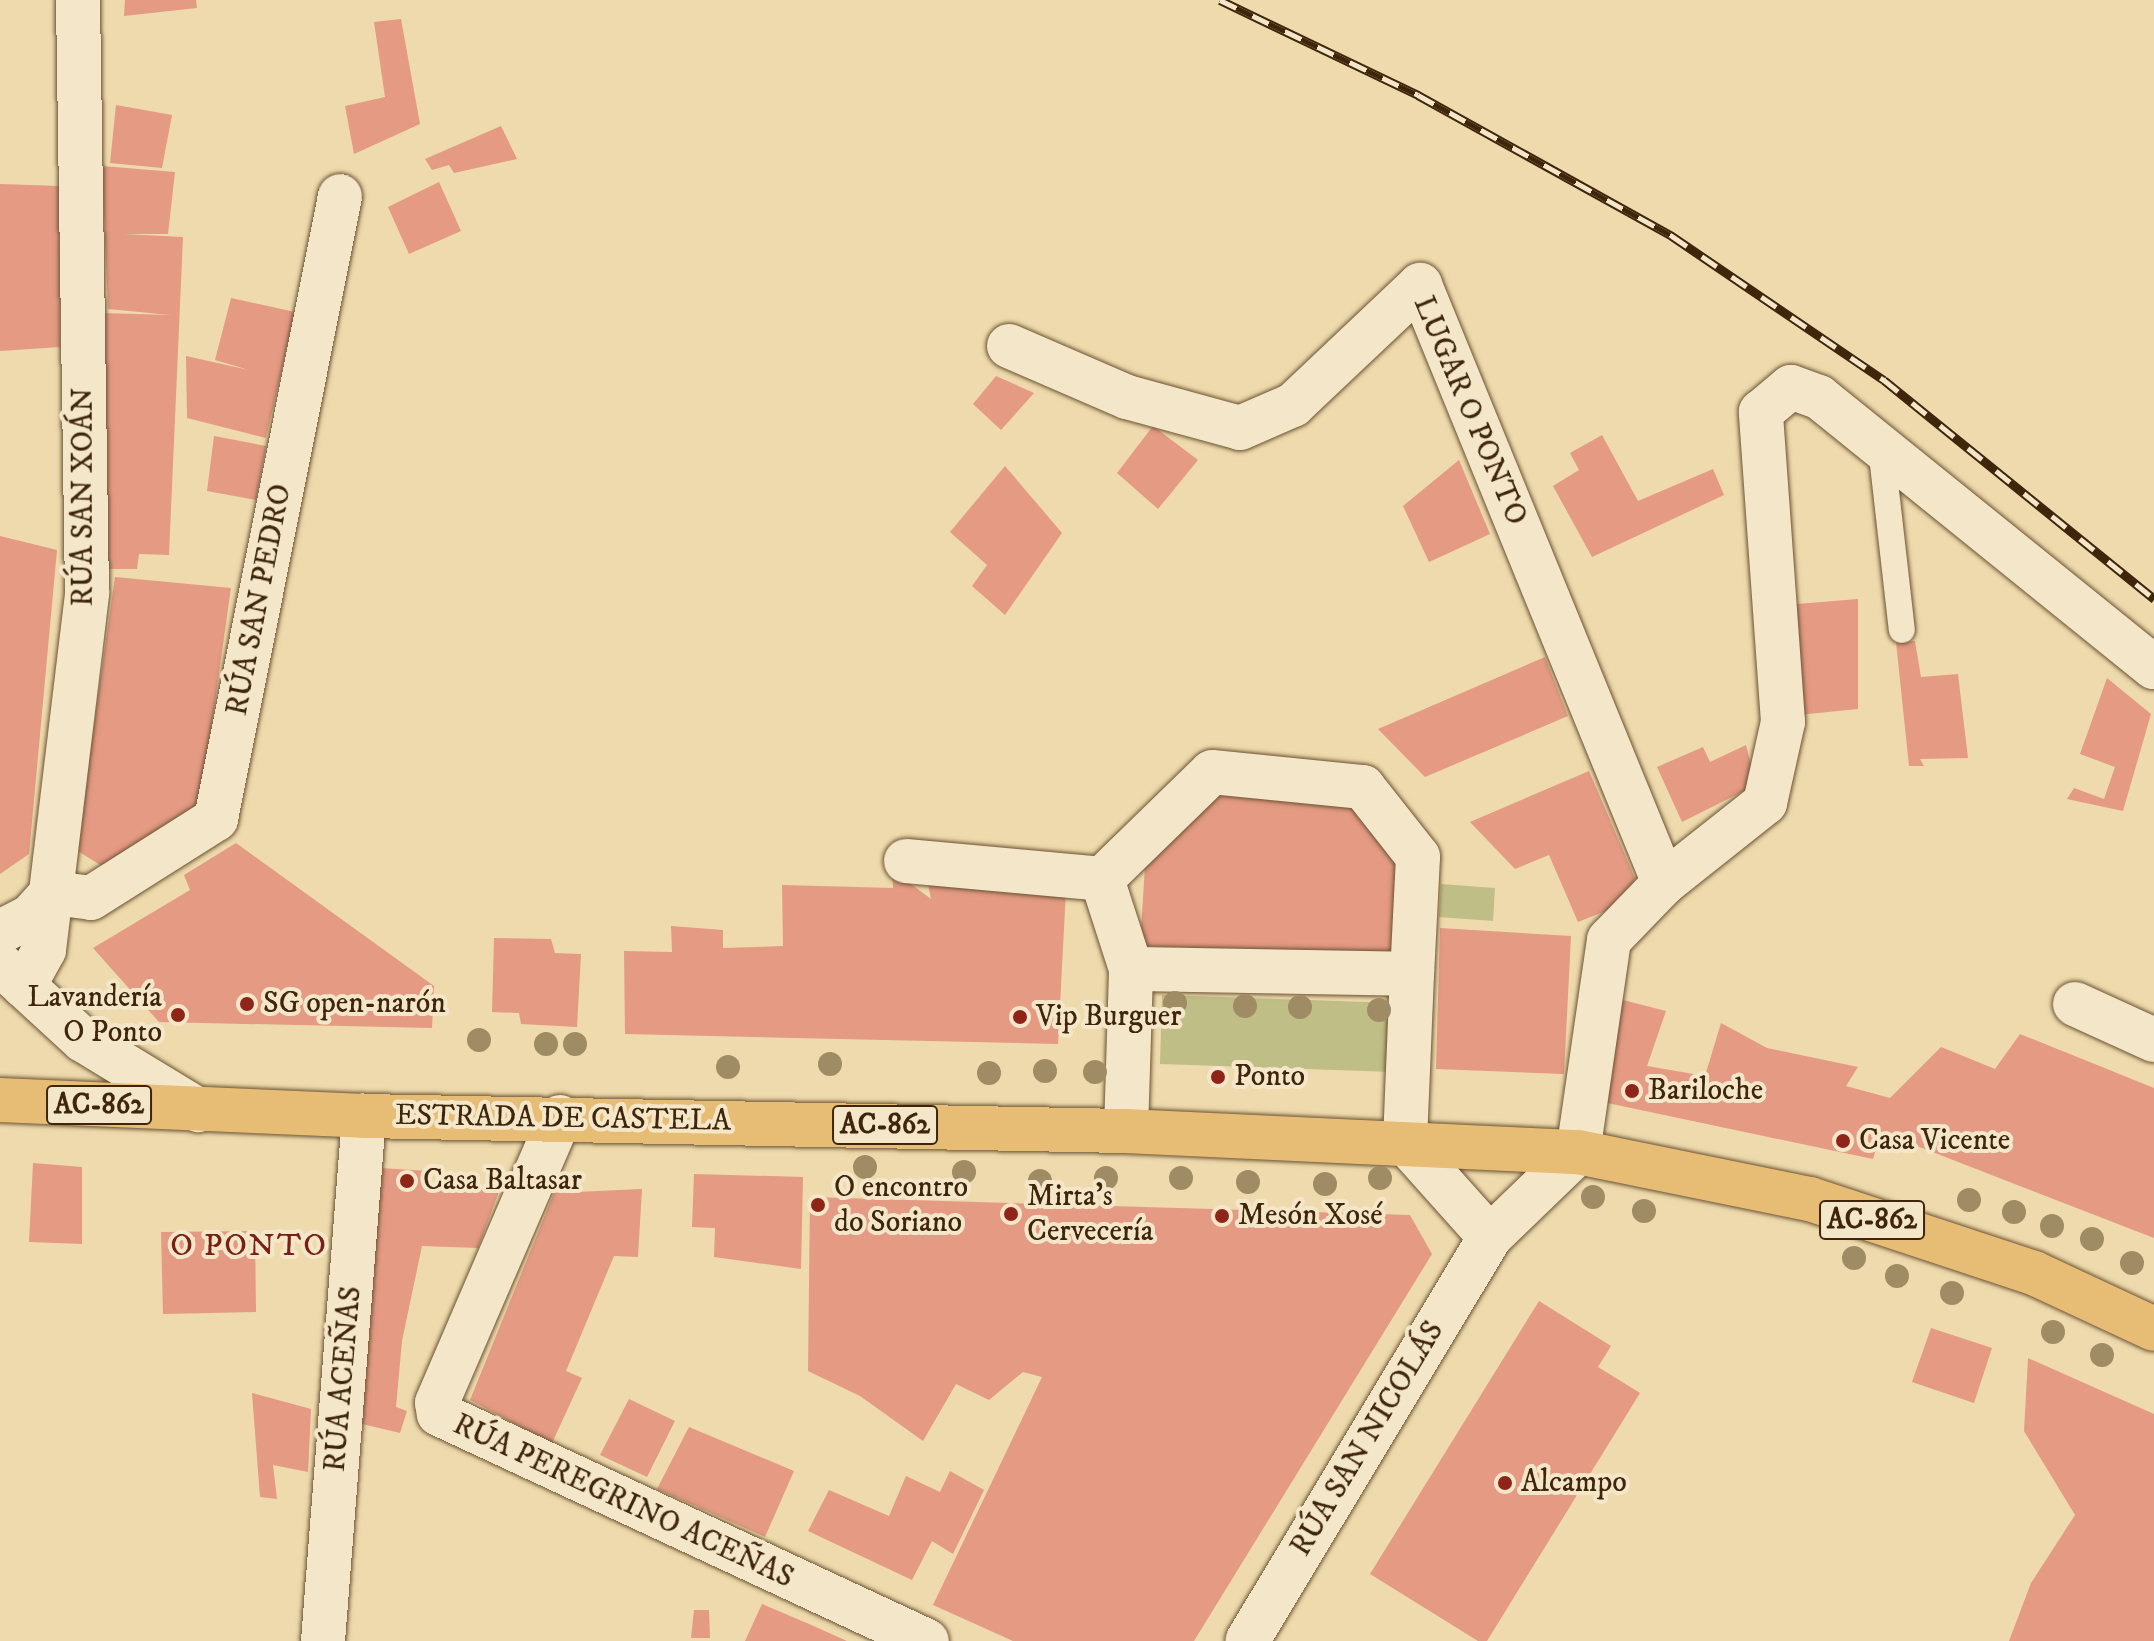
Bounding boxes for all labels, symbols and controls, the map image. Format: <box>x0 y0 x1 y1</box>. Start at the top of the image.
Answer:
street label: LUGAR O PONTO <box>1405 291 1533 531</box>
street label: RÚA SAN XOÁN <box>66 387 102 607</box>
street label: RÚA SAN PEDRO <box>220 481 300 719</box>
place label: Lavandería O Ponto <box>27 980 162 1050</box>
place label: SG open-narón <box>263 986 446 1022</box>
marker: SG open-narón <box>238 995 256 1013</box>
place label: Vip Burguer <box>1036 999 1181 1035</box>
marker: Lavandería O Ponto <box>169 1006 187 1024</box>
marker: Vip Burguer <box>1011 1008 1029 1026</box>
place label: Ponto <box>1234 1059 1305 1095</box>
marker: Ponto <box>1209 1068 1227 1086</box>
place label: Bariloche <box>1648 1073 1763 1109</box>
road number: AC-862 <box>45 1081 153 1129</box>
marker: Bariloche <box>1623 1082 1641 1100</box>
street label: ESTRADA DE CASTELA <box>395 1098 731 1140</box>
road number: AC-862 <box>831 1101 939 1149</box>
place label: Casa Vicente <box>1859 1123 2010 1159</box>
marker: Casa Vicente <box>1834 1132 1852 1150</box>
place label: Casa Baltasar <box>423 1163 582 1199</box>
place label: O encontro do Soriano <box>834 1170 968 1240</box>
marker: Casa Baltasar <box>398 1172 416 1190</box>
place label: Mirta's Cervecería <box>1027 1179 1153 1250</box>
marker: O encontro do Soriano <box>809 1196 827 1214</box>
road number: AC-862 <box>1818 1196 1926 1244</box>
place label: Mesón Xosé <box>1238 1198 1383 1234</box>
marker: Mirta's Cervecería <box>1002 1205 1020 1223</box>
marker: Mesón Xosé <box>1213 1207 1231 1225</box>
district label: O PONTO <box>170 1227 328 1265</box>
street label: RÚA ACEÑAS <box>318 1285 370 1473</box>
street label: RÚA SAN NICOLÁS <box>1284 1315 1452 1563</box>
street label: RÚA PEREGRINO ACEÑAS <box>447 1407 799 1597</box>
place label: Alcampo <box>1521 1465 1627 1501</box>
marker: Alcampo <box>1496 1474 1514 1492</box>

